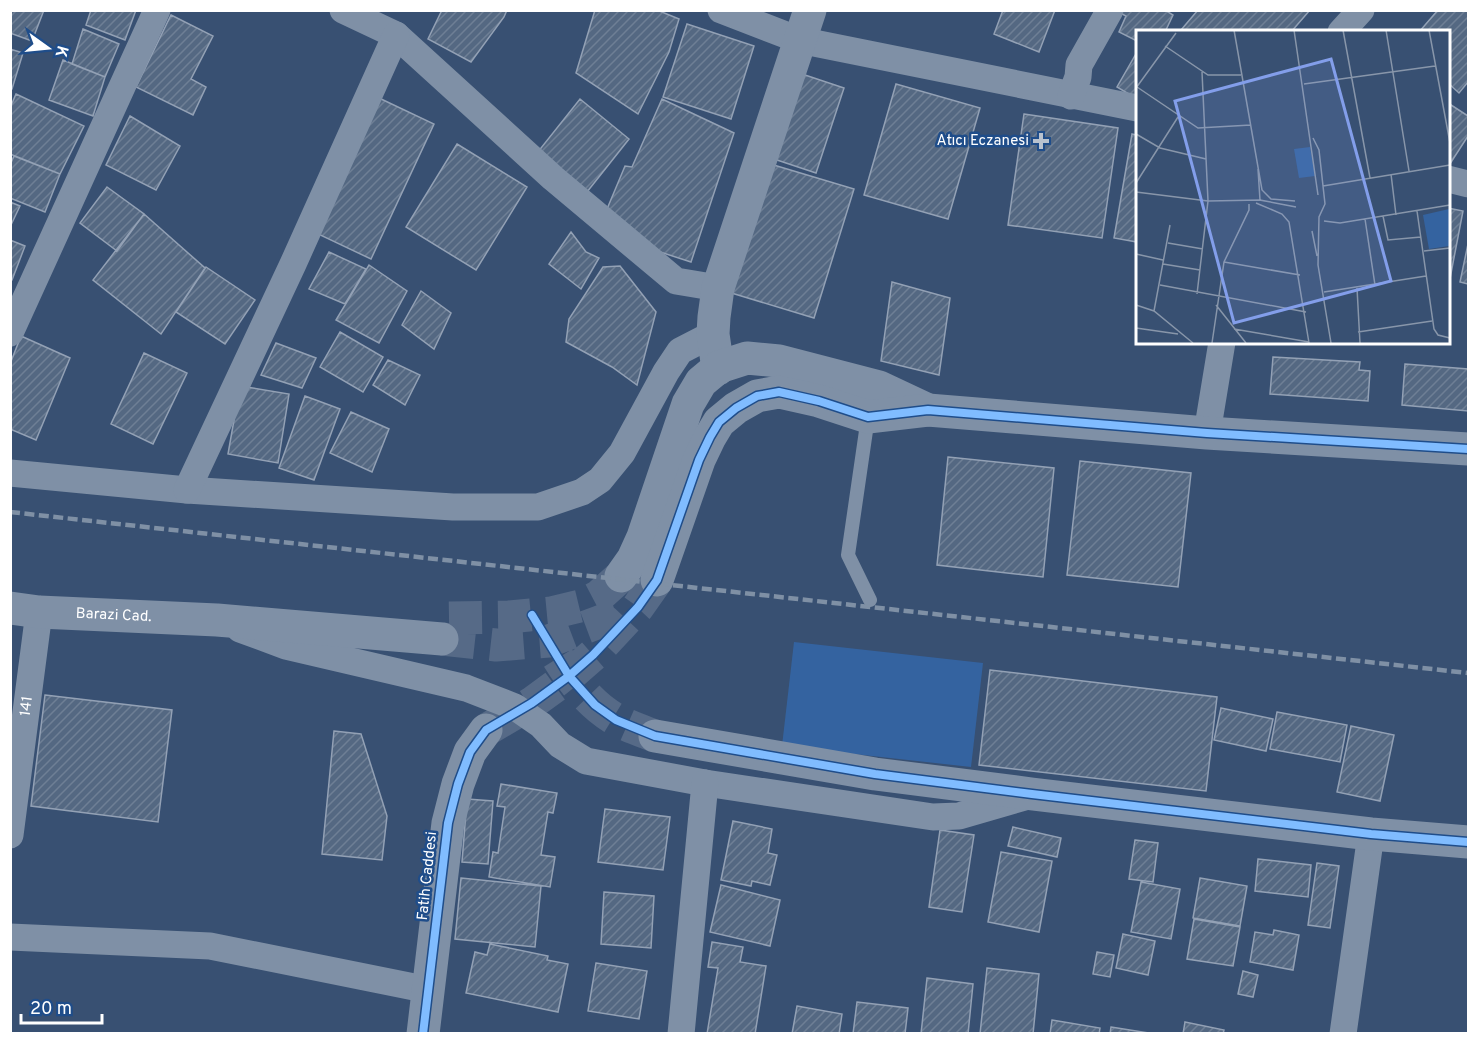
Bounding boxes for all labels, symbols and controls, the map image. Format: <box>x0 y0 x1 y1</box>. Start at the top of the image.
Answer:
north arrow <box>18 18 78 78</box>
inset map <box>1136 30 1449 344</box>
text: K <box>49 43 72 59</box>
place label: Atıcı Eczanesi <box>936 132 1029 151</box>
marker: Atıcı Eczanesi <box>1034 134 1048 148</box>
street label: Barazi Cad. <box>75 604 152 627</box>
street label: 141 <box>16 695 37 717</box>
street label: Fatih Caddesi <box>414 831 442 921</box>
scale bar <box>21 987 102 1025</box>
text: 20 m <box>30 998 72 1021</box>

